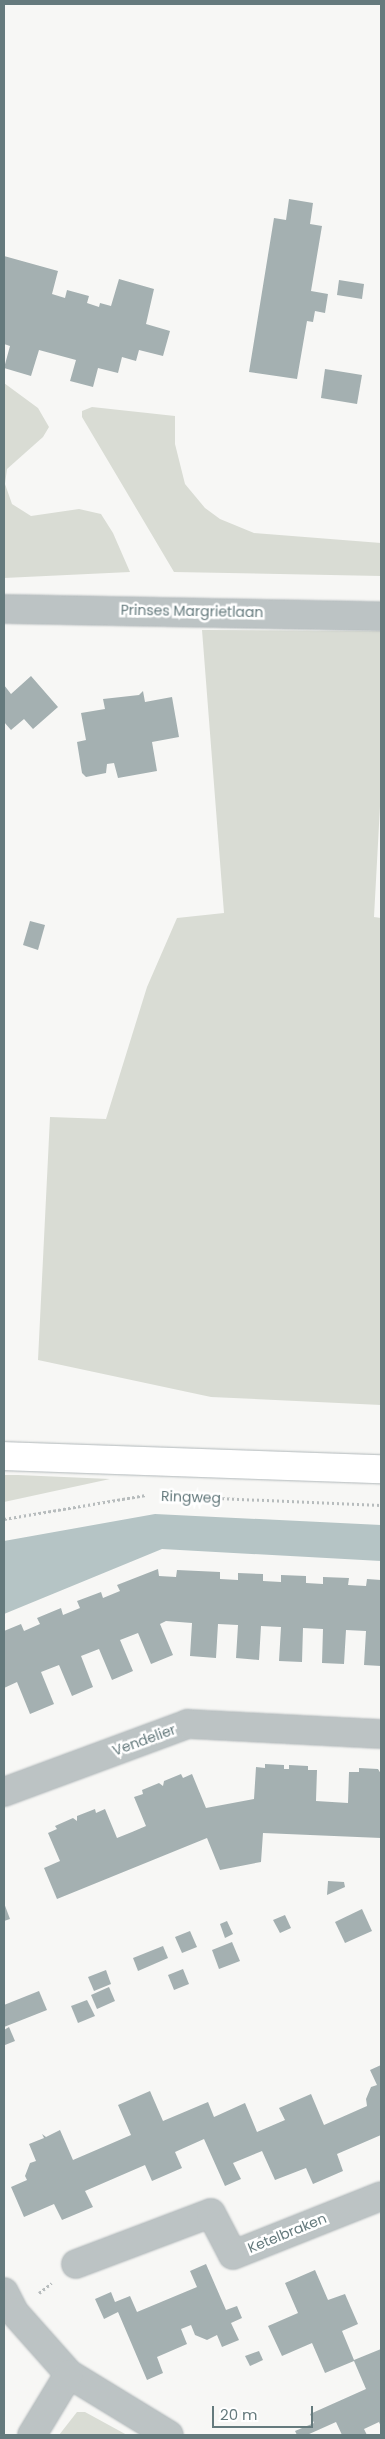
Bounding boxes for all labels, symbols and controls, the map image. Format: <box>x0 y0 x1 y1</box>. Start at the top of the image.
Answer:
street label: Prinses Margrietlaan <box>120 601 264 621</box>
street label: Ringweg <box>161 1488 221 1506</box>
street label: Vendelier <box>110 1721 178 1759</box>
street label: Ketelbraken <box>245 2210 329 2256</box>
scale bar <box>215 2396 316 2428</box>
text: 20 m <box>220 2404 258 2425</box>

